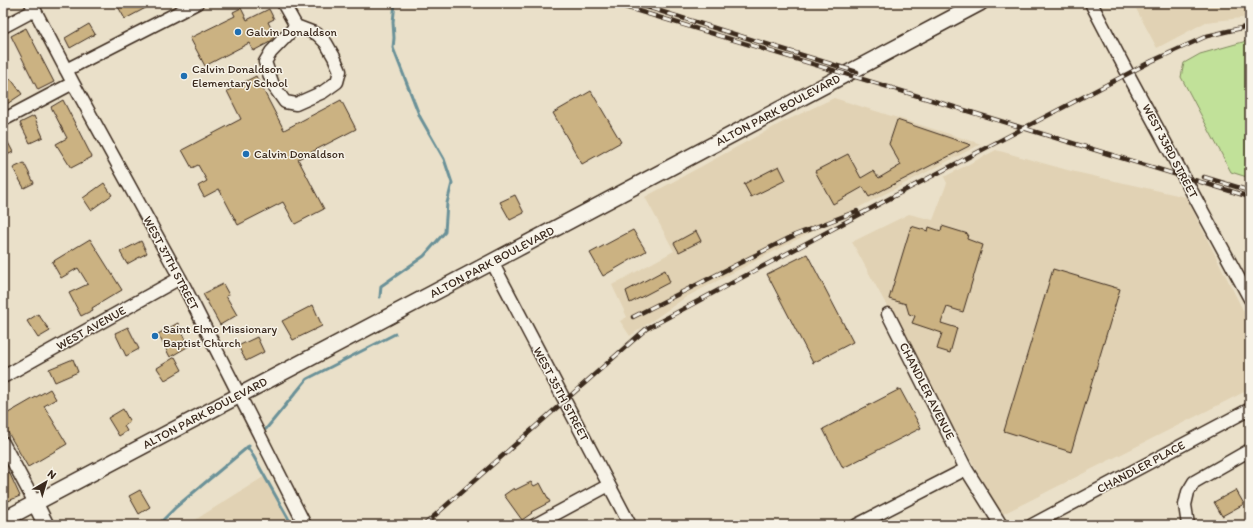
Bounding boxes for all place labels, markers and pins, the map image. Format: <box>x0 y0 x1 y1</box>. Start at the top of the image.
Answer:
place label: Galvin Donaldson <box>246 25 337 39</box>
marker: Galvin Donaldson <box>233 27 243 37</box>
place label: Calvin Donaldson Elementary School <box>192 62 288 90</box>
marker: Calvin Donaldson Elementary School <box>179 71 189 81</box>
place label: Calvin Donaldson <box>254 147 345 161</box>
marker: Calvin Donaldson <box>241 149 251 159</box>
place label: Saint Elmo Missionary Baptist Church <box>163 322 278 350</box>
marker: Saint Elmo Missionary Baptist Church <box>150 331 160 341</box>

